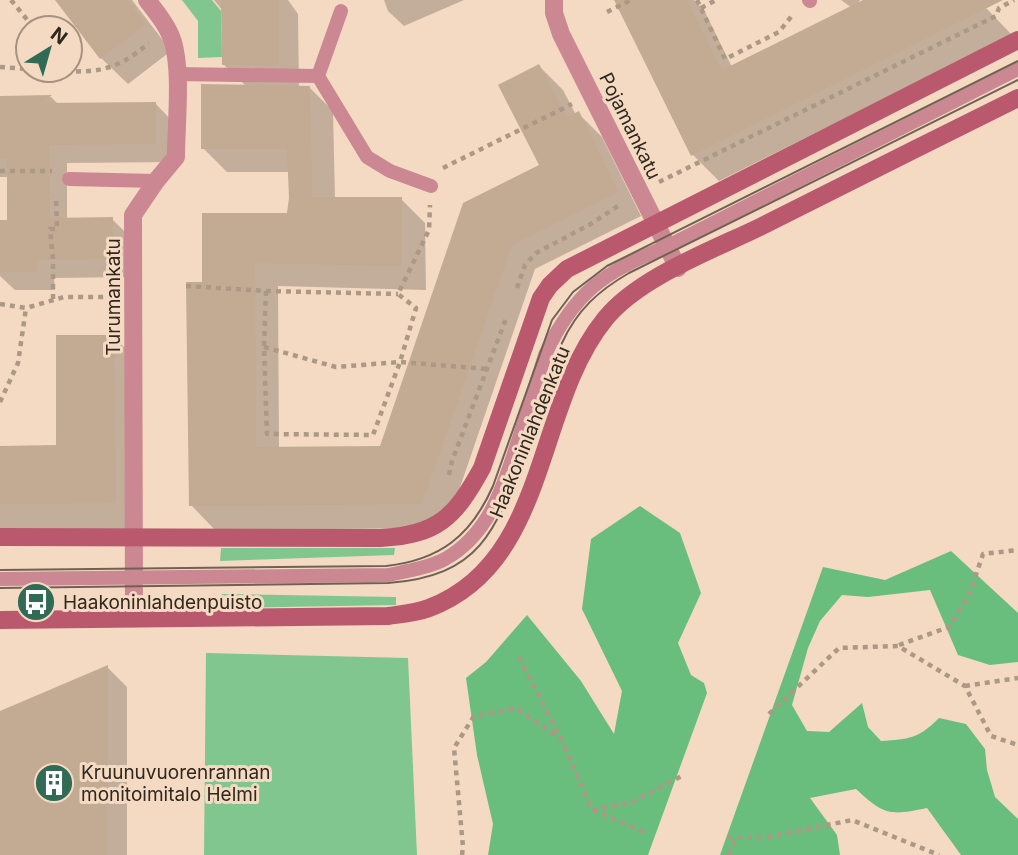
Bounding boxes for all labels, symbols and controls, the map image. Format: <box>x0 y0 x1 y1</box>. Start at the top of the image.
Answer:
north arrow <box>14 14 84 84</box>
text: N <box>46 22 72 49</box>
street label: Pojamankatu <box>594 69 666 183</box>
street label: Turumankatu <box>102 238 125 356</box>
street label: Haakoninlahdenkatu <box>485 343 575 521</box>
bus stop icon: Haakoninlahdenpuisto <box>15 581 57 623</box>
place label: Haakoninlahdenpuisto <box>63 591 262 614</box>
place label: Kruunuvuorenrannan monitoimitalo Helmi <box>81 761 270 806</box>
building icon: Kruunuvuorenrannan monitoimitalo Helmi <box>33 762 75 804</box>

